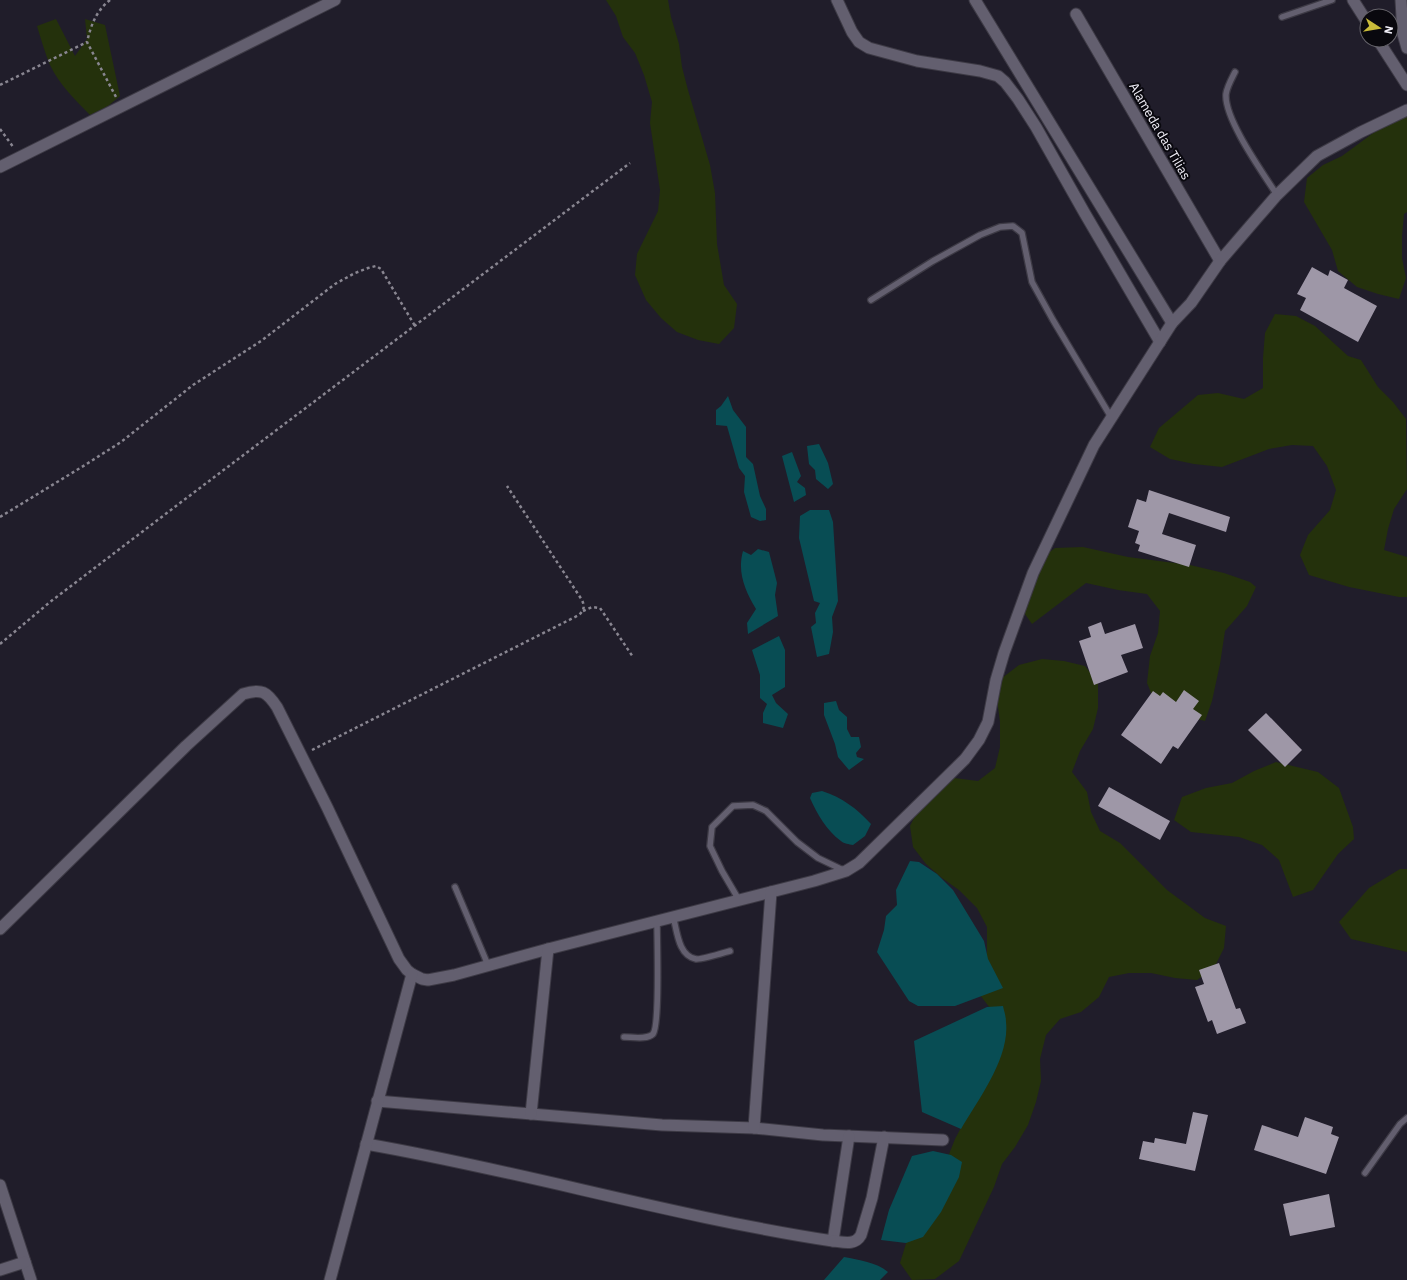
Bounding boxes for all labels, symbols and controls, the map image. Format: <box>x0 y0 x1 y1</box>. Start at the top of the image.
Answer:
north arrow <box>1359 8 1399 48</box>
text: N <box>1381 25 1396 35</box>
street label: Alameda das Tilias <box>1125 79 1195 183</box>

